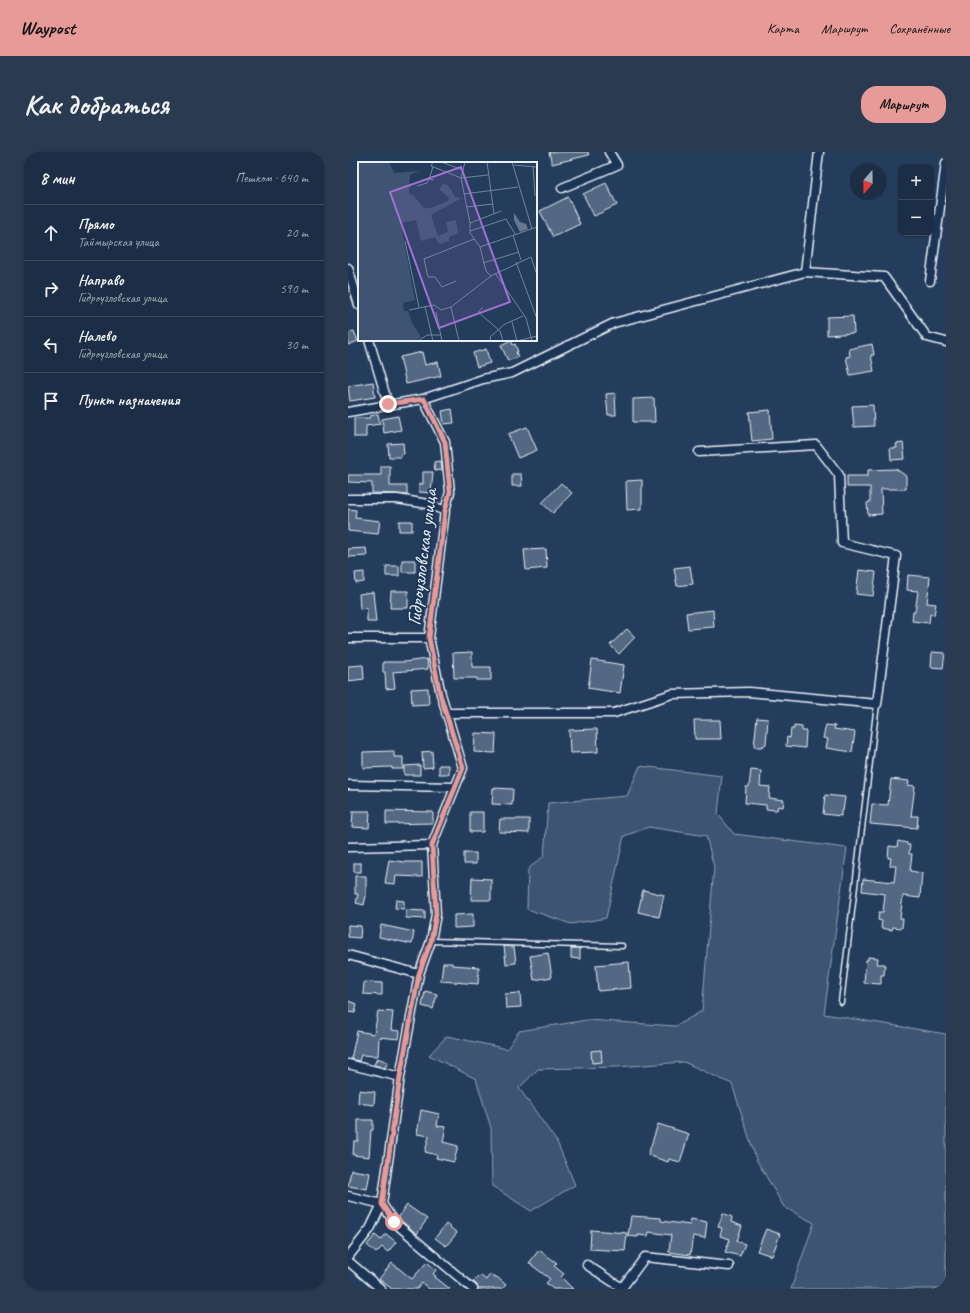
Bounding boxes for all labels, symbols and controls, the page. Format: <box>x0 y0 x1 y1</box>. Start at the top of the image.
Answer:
text: Waypost <box>20 16 75 40</box>
text: Карта <box>767 20 799 37</box>
text: Маршрут <box>821 20 867 37</box>
text: Сохранённые <box>889 20 950 37</box>
button: Маршрут <box>861 86 946 123</box>
text: Как добраться <box>24 87 169 122</box>
inset map <box>358 162 537 341</box>
north arrow <box>850 164 886 200</box>
map controls <box>898 164 934 236</box>
button: + <box>898 164 934 200</box>
text: 8 мин <box>40 168 75 189</box>
text: Пешком · 640 m <box>235 170 308 186</box>
button: − <box>898 200 934 236</box>
text: Прямо <box>78 215 114 234</box>
icon: ahead <box>40 222 62 244</box>
text: 20 m <box>286 225 308 241</box>
text: Таймырская улица <box>78 234 159 250</box>
text: Направо <box>78 271 124 290</box>
icon: right <box>40 278 62 300</box>
text: 590 m <box>280 281 308 297</box>
text: Гидроузловская улица <box>78 290 167 306</box>
text: Налево <box>78 327 116 346</box>
icon: left <box>40 334 62 356</box>
text: 30 m <box>286 337 308 353</box>
text: Гидроузловская улица <box>78 346 167 362</box>
icon: arrive <box>40 390 62 412</box>
text: Пункт назначения <box>78 391 180 410</box>
route end <box>379 395 397 413</box>
street label: Гидроузловская улица <box>401 486 443 627</box>
route start <box>385 1213 403 1231</box>

